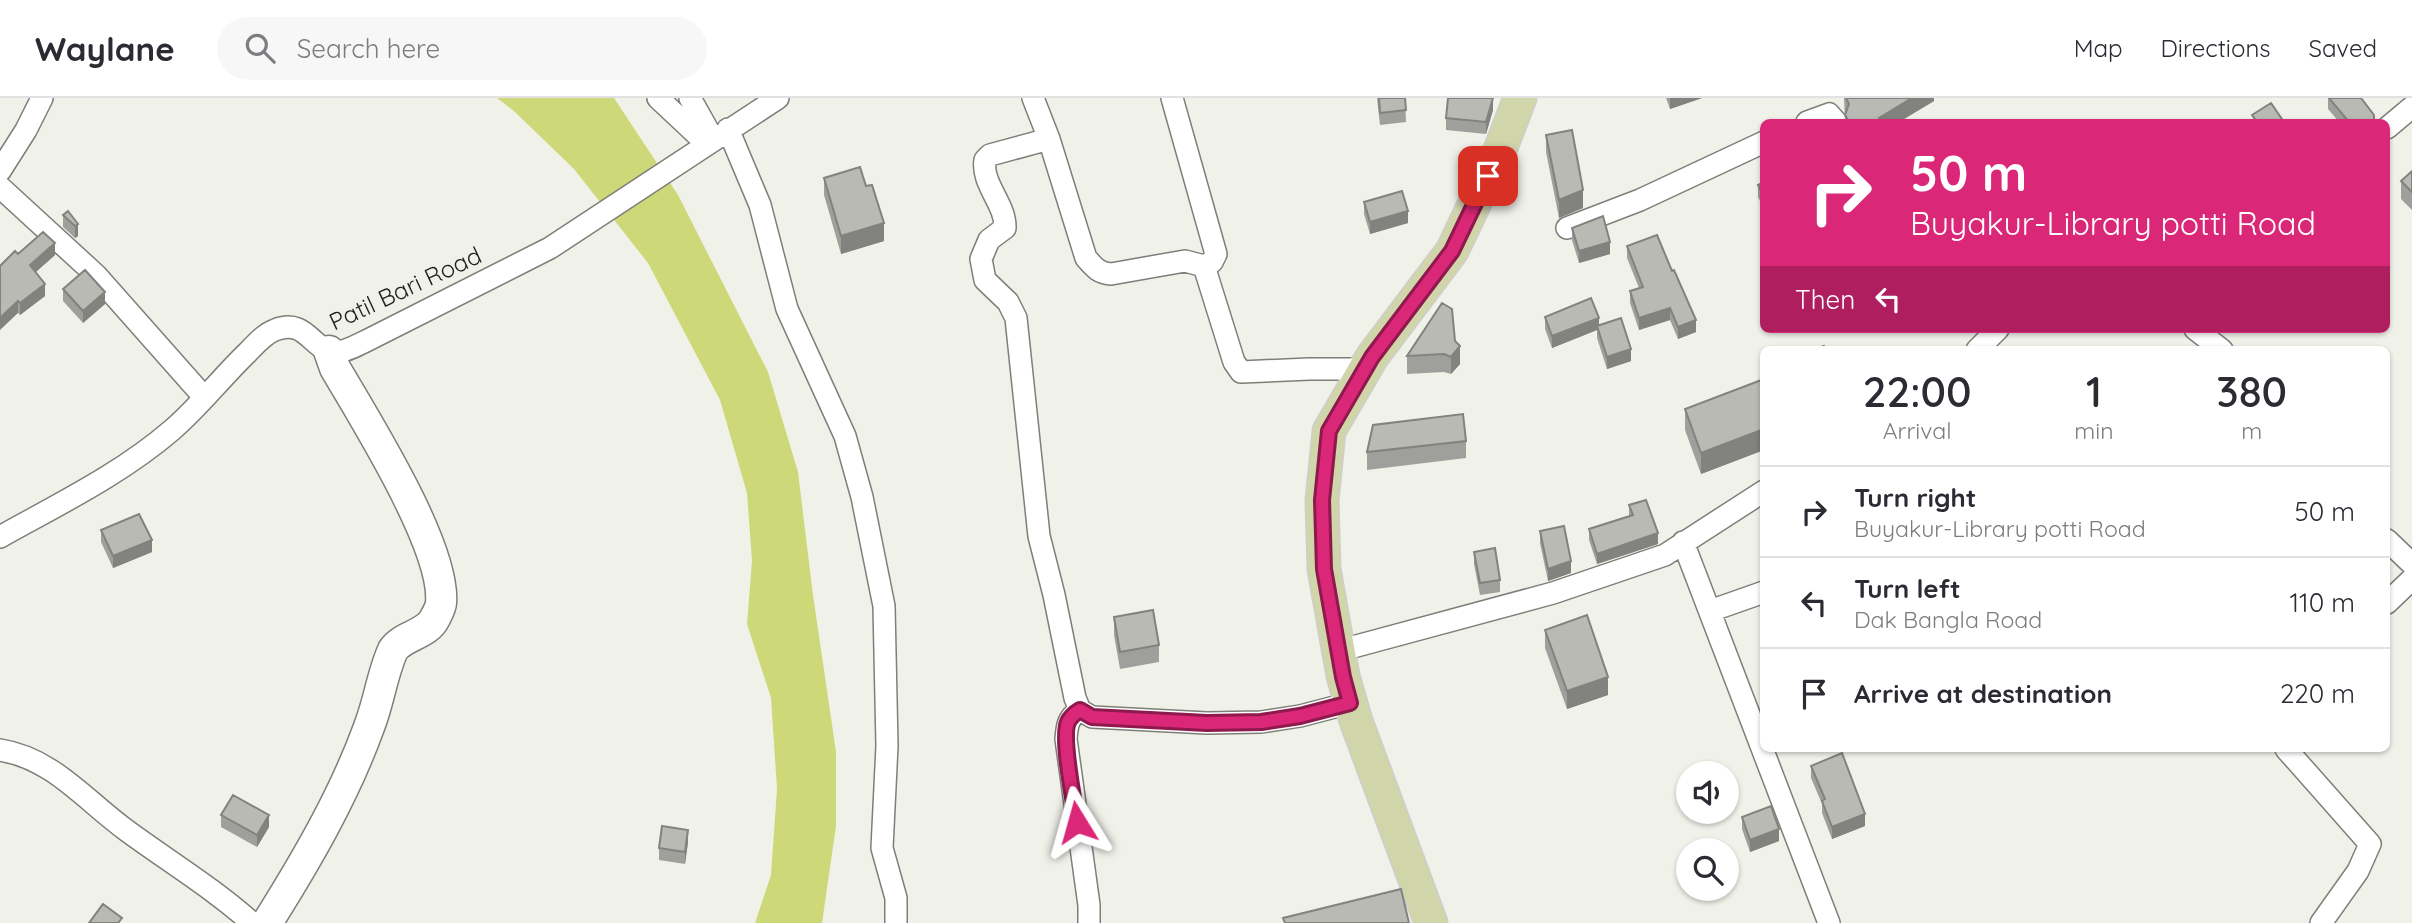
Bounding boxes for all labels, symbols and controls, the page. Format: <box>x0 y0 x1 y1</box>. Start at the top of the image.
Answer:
search box <box>217 17 707 80</box>
text: Waylane <box>35 28 175 69</box>
icon: search <box>241 29 279 67</box>
text: Search here <box>297 32 440 65</box>
text: Map <box>2074 33 2123 63</box>
text: Directions <box>2161 33 2271 63</box>
text: Saved <box>2309 33 2377 63</box>
text: 50 m <box>1910 142 2027 203</box>
pin <box>1458 146 1518 206</box>
icon: right <box>1795 147 1886 238</box>
icon: arrive <box>1469 157 1507 195</box>
text: Buyakur-Library potti Road <box>1910 203 2316 243</box>
street label: Patil Bari Road <box>324 240 486 336</box>
icon: left <box>1869 280 1907 318</box>
text: Then <box>1795 283 1855 316</box>
text: 22:00 <box>1863 365 1972 418</box>
text: 1 <box>2086 365 2102 418</box>
text: 380 <box>2216 365 2287 418</box>
text: Arrival <box>1883 416 1952 445</box>
text: min <box>2074 416 2114 445</box>
text: m <box>2241 416 2262 445</box>
text: Turn right <box>1854 481 1976 514</box>
icon: right <box>1795 493 1833 531</box>
text: 50 m <box>2295 495 2355 528</box>
text: Buyakur-Library potti Road <box>1854 514 2146 543</box>
text: Turn left <box>1854 572 1961 605</box>
icon: left <box>1795 584 1833 622</box>
text: 110 m <box>2289 586 2355 619</box>
text: Dak Bangla Road <box>1854 605 2042 634</box>
icon: arrive <box>1795 675 1833 713</box>
text: Arrive at destination <box>1854 677 2112 710</box>
text: 220 m <box>2280 677 2355 710</box>
map controls <box>1676 761 1739 901</box>
button: sound <box>1676 761 1739 824</box>
position arrow <box>1040 785 1114 859</box>
button: search <box>1676 838 1739 901</box>

